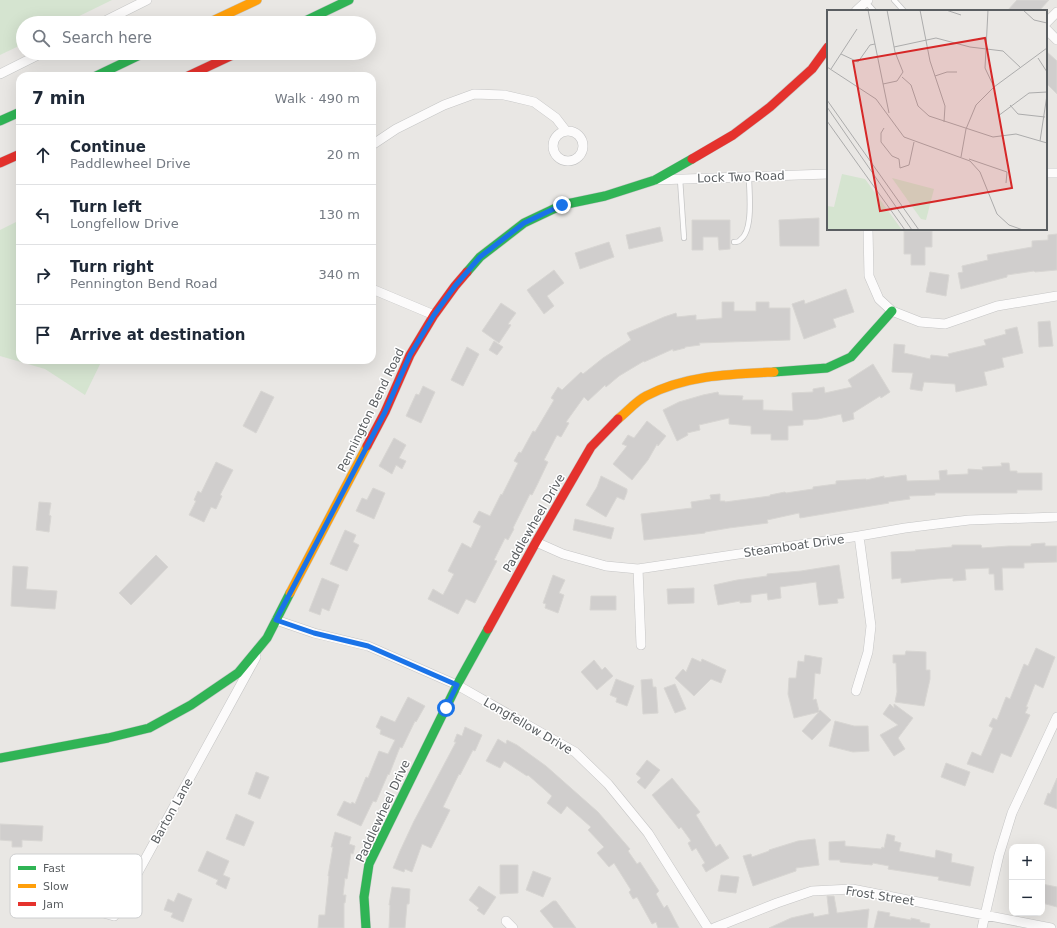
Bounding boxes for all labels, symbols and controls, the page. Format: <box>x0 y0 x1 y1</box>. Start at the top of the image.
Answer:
inset map <box>827 10 1047 230</box>
search box <box>16 16 376 60</box>
icon: search <box>30 27 52 49</box>
text: Search here <box>62 29 152 47</box>
text: 7 min <box>32 88 85 108</box>
text: Walk · 490 m <box>275 91 360 106</box>
text: Continue <box>70 138 146 156</box>
icon: ahead <box>32 144 54 166</box>
text: 20 m <box>327 147 360 162</box>
text: Paddlewheel Drive <box>70 156 191 171</box>
street label: Lock Two Road <box>697 168 785 186</box>
route end <box>553 196 571 214</box>
text: Turn left <box>70 198 142 216</box>
icon: left <box>32 204 54 226</box>
text: 130 m <box>318 207 360 222</box>
text: Longfellow Drive <box>70 216 179 231</box>
text: Turn right <box>70 258 154 276</box>
icon: right <box>32 264 54 286</box>
text: 340 m <box>318 267 360 282</box>
text: Pennington Bend Road <box>70 276 218 291</box>
icon: arrive <box>32 324 54 346</box>
text: Arrive at destination <box>70 326 245 344</box>
street label: Pennington Bend Road <box>335 346 407 474</box>
street label: Paddlewheel Drive <box>500 471 568 575</box>
street label: Steamboat Drive <box>743 532 845 560</box>
street label: Longfellow Drive <box>481 695 575 757</box>
route start <box>437 699 455 717</box>
street label: Paddlewheel Drive <box>353 758 413 864</box>
street label: Barton Lane <box>148 776 196 846</box>
map controls <box>1009 844 1045 916</box>
button: + <box>1009 844 1045 880</box>
legend <box>10 854 142 918</box>
text: Fast <box>43 862 66 875</box>
text: Slow <box>43 880 69 893</box>
button: − <box>1009 880 1045 916</box>
street label: Frost Street <box>845 884 916 908</box>
text: Jam <box>42 898 64 911</box>

